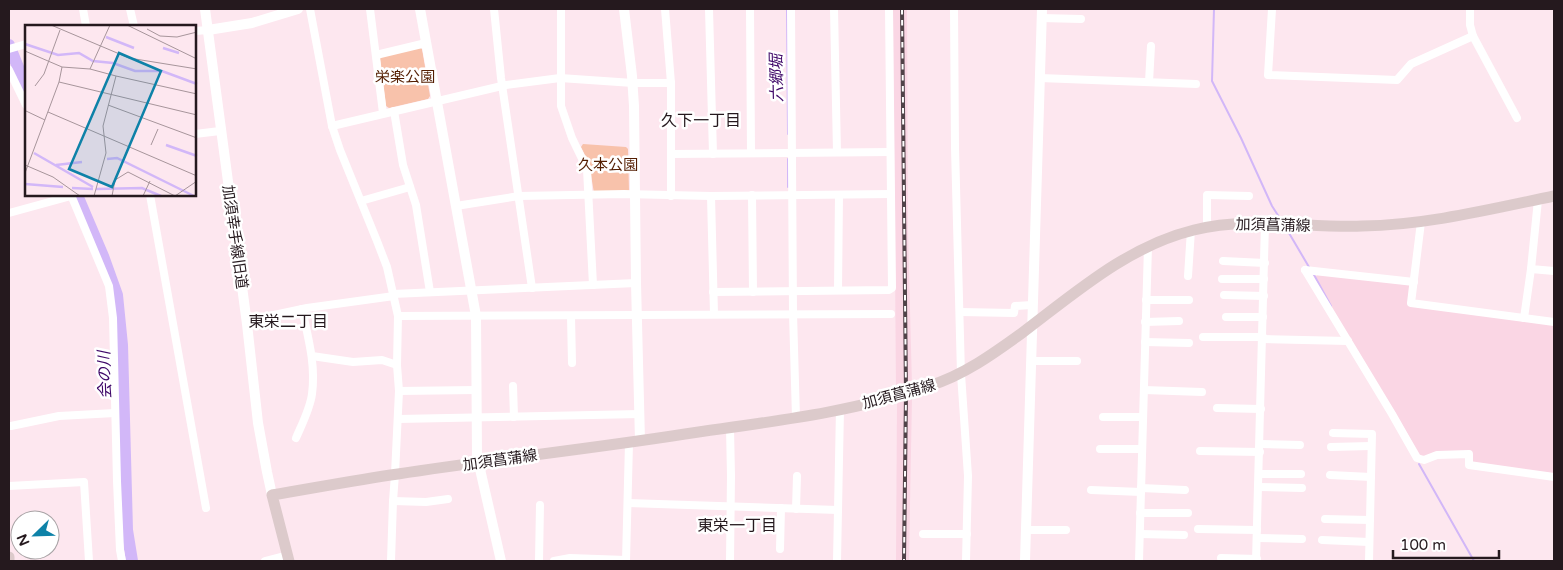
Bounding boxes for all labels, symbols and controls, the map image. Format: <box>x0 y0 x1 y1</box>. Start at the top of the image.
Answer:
inset map <box>25 25 196 196</box>
water label: 六郷堀 <box>767 51 787 102</box>
park label: 栄楽公園 <box>375 68 435 86</box>
district label: 久下一丁目 <box>661 111 741 131</box>
park label: 久本公園 <box>578 156 638 174</box>
street label: 加須幸手線旧道 <box>219 184 251 290</box>
street label: 加須菖蒲線 <box>1235 215 1311 235</box>
district label: 東栄二丁目 <box>248 312 328 332</box>
water label: 会の川 <box>94 349 116 399</box>
street label: 加須菖蒲線 <box>860 376 938 412</box>
street label: 加須菖蒲線 <box>462 446 538 474</box>
north arrow <box>10 510 60 560</box>
district label: 東栄一丁目 <box>697 516 777 536</box>
scale bar <box>1393 528 1499 560</box>
text: N <box>13 531 34 548</box>
text: 100 m <box>1400 536 1446 554</box>

